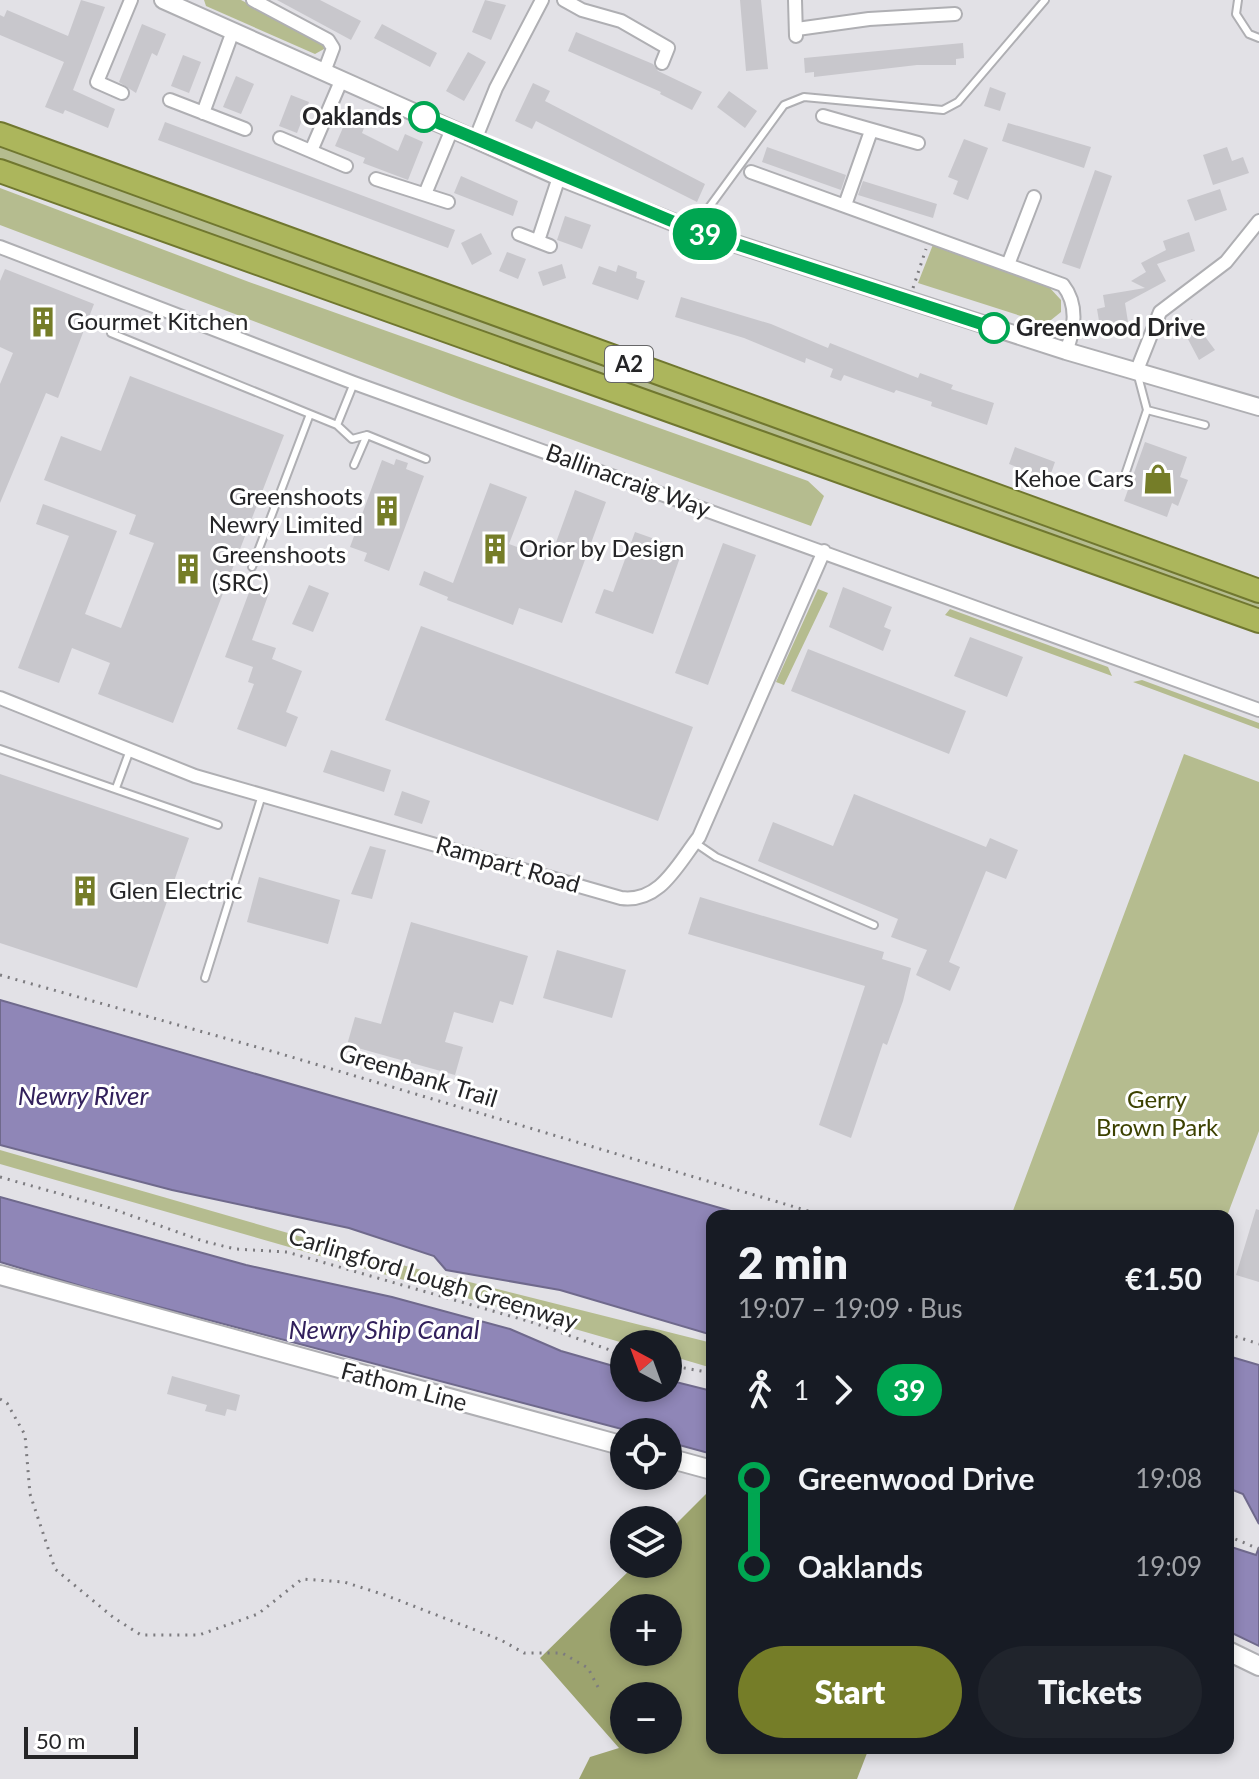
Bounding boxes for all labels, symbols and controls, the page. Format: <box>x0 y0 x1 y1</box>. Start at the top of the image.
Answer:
place label: Oaklands <box>302 101 402 130</box>
marker: Oaklands <box>409 102 439 132</box>
line badge: 39 <box>669 208 741 260</box>
text: 39 <box>689 217 721 251</box>
building icon: Gourmet Kitchen <box>26 305 60 339</box>
place label: Gourmet Kitchen <box>67 306 248 335</box>
place label: Greenwood Drive <box>1016 312 1205 341</box>
marker: Greenwood Drive <box>979 313 1009 343</box>
road number: A2 <box>605 346 653 382</box>
street label: Ballinacraig Way <box>542 436 715 523</box>
shop icon: Kehoe Cars <box>1141 462 1175 496</box>
place label: Kehoe Cars <box>1014 463 1134 492</box>
place label: Greenshoots Newry Limited <box>209 481 363 538</box>
building icon: Greenshoots Newry Limited <box>370 494 404 528</box>
building icon: Orior by Design <box>478 532 512 566</box>
place label: Orior by Design <box>519 533 684 562</box>
place label: Greenshoots (SRC) <box>212 539 346 596</box>
building icon: Greenshoots (SRC) <box>171 552 205 586</box>
street label: Rampart Road <box>433 829 584 898</box>
building icon: Glen Electric <box>68 874 102 908</box>
place label: Glen Electric <box>109 875 242 904</box>
street label: Greenbank Trail <box>336 1037 501 1112</box>
water label: Newry River <box>18 1079 149 1111</box>
park label: Gerry Brown Park <box>1096 1084 1219 1141</box>
street label: Carlingford Lough Greenway <box>285 1220 582 1336</box>
text: 2 min <box>738 1236 848 1288</box>
text: €1.50 <box>1125 1260 1202 1296</box>
text: 19:07 – 19:09 · Bus <box>738 1292 962 1324</box>
water label: Newry Ship Canal <box>288 1313 480 1345</box>
north arrow <box>610 1330 682 1402</box>
map controls <box>610 1330 682 1754</box>
street label: Fathom Line <box>338 1355 471 1416</box>
icon: walk <box>738 1368 782 1412</box>
icon: forward <box>821 1368 865 1412</box>
text: 39 <box>893 1373 926 1407</box>
text: 1 <box>794 1374 809 1406</box>
button: locate <box>610 1418 682 1490</box>
text: Greenwood Drive <box>798 1460 1035 1496</box>
text: 19:08 <box>1135 1462 1202 1494</box>
button: layers <box>610 1506 682 1578</box>
text: Oaklands <box>798 1548 923 1584</box>
text: 19:09 <box>1135 1550 1202 1582</box>
button: + <box>610 1594 682 1666</box>
button: Start <box>738 1646 962 1738</box>
button: Tickets <box>978 1646 1202 1738</box>
button: − <box>610 1682 682 1754</box>
scale bar <box>24 1723 138 1759</box>
text: 50 m <box>36 1727 85 1754</box>

